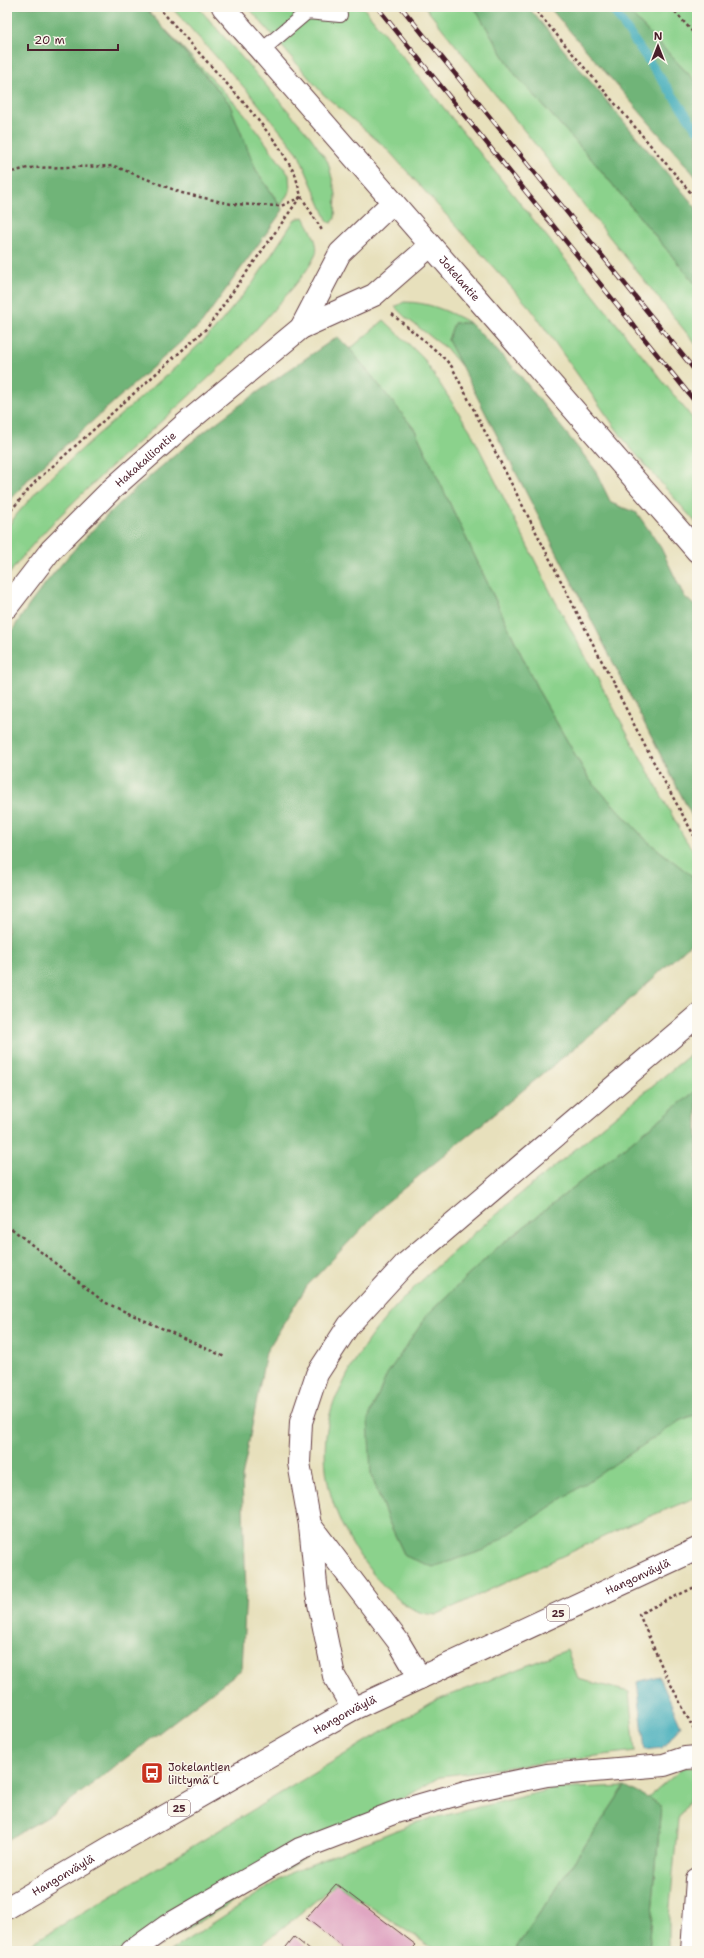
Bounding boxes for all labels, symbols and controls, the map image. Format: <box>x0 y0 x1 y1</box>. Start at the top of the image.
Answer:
scale bar <box>28 26 118 52</box>
north arrow <box>638 26 678 66</box>
text: N <box>654 29 663 44</box>
text: 20 m <box>34 32 65 48</box>
street label: Jokelantie <box>435 253 483 305</box>
street label: Hakakalliontie <box>112 428 179 491</box>
street label: Hangonväylä <box>603 1555 673 1599</box>
road number: 25 <box>547 1605 569 1621</box>
street label: Hangonväylä <box>310 1692 379 1738</box>
bus stop icon: Jokelantien liittymä L <box>139 1760 165 1786</box>
place label: Jokelantien liittymä L <box>168 1760 231 1788</box>
road number: 25 <box>168 1800 190 1816</box>
street label: Hangonväylä <box>29 1851 97 1900</box>

